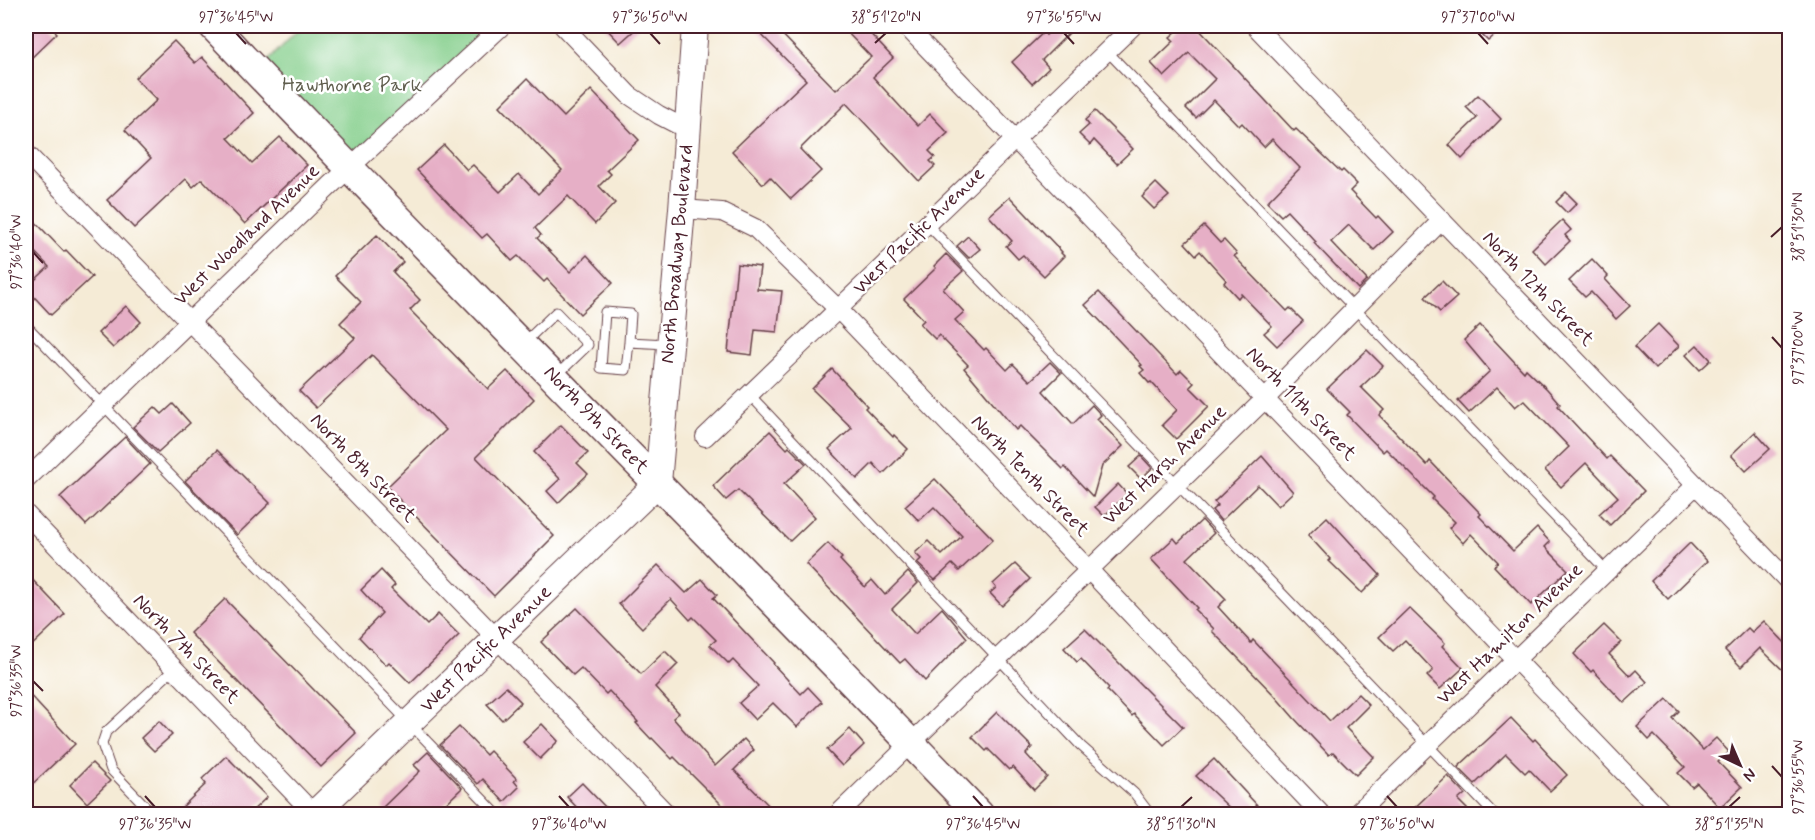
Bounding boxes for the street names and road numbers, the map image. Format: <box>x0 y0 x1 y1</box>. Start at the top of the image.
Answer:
street label: North Broadway Boulevard <box>654 143 700 365</box>
street label: West Woodland Avenue <box>168 158 326 312</box>
street label: West Pacific Avenue <box>847 161 991 301</box>
street label: North 12th Street <box>1476 225 1600 353</box>
street label: North 11th Street <box>1240 341 1363 467</box>
street label: North 9th Street <box>537 360 655 480</box>
street label: West Harsh Avenue <box>1097 399 1233 531</box>
street label: North 8th Street <box>304 407 422 529</box>
street label: North Tenth Street <box>965 409 1096 543</box>
street label: West Hamilton Avenue <box>1431 557 1589 711</box>
street label: West Pacific Avenue <box>414 579 558 719</box>
street label: North 7th Street <box>126 588 246 710</box>

